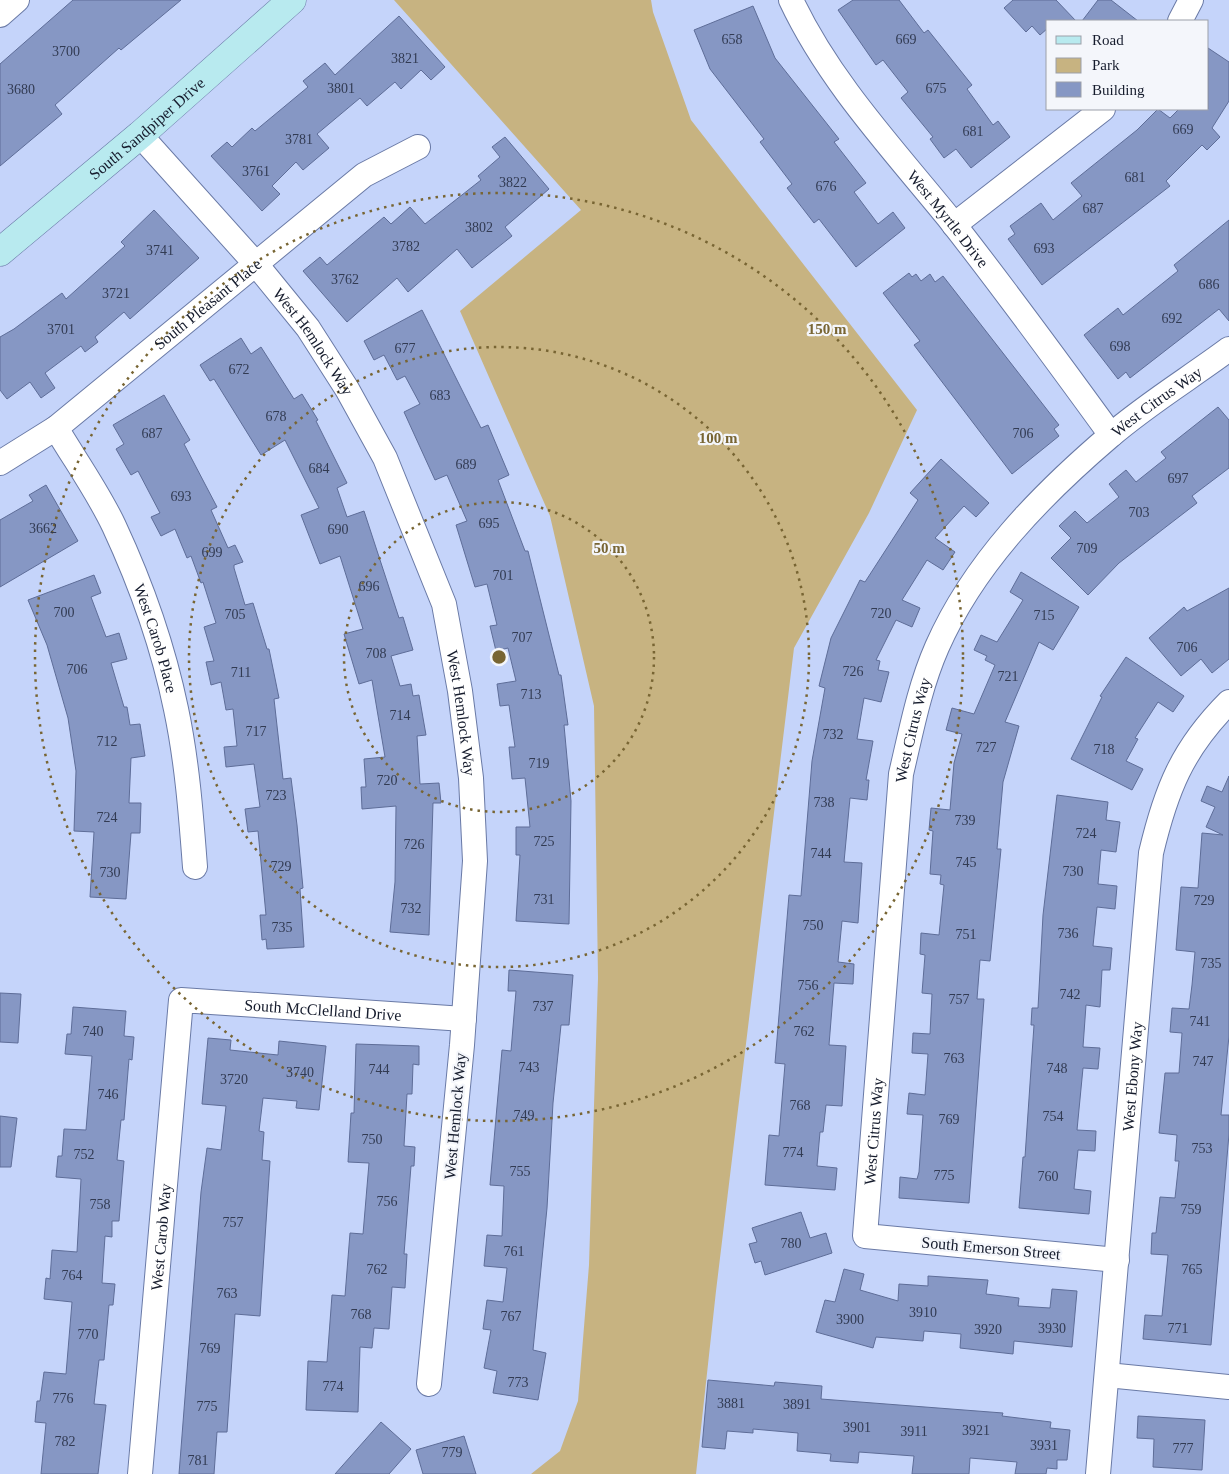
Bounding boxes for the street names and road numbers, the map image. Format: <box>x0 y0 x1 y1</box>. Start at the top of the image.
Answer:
street label: South Sandpiper Drive <box>86 74 208 182</box>
street label: West Myrtle Drive <box>904 167 992 271</box>
street label: South Pleasant Place <box>150 255 264 353</box>
street label: West Hemlock Way <box>270 284 357 398</box>
street label: West Citrus Way <box>1108 363 1205 440</box>
street label: West Carob Place <box>131 581 181 694</box>
street label: West Hemlock Way <box>444 649 479 777</box>
street label: West Citrus Way <box>892 675 934 783</box>
street label: South McClelland Drive <box>244 996 402 1023</box>
street label: West Ebony Way <box>1119 1021 1146 1132</box>
street label: West Hemlock Way <box>441 1052 470 1180</box>
street label: West Citrus Way <box>860 1077 887 1186</box>
street label: West Carob Way <box>147 1183 175 1291</box>
street label: South Emerson Street <box>921 1233 1062 1263</box>

